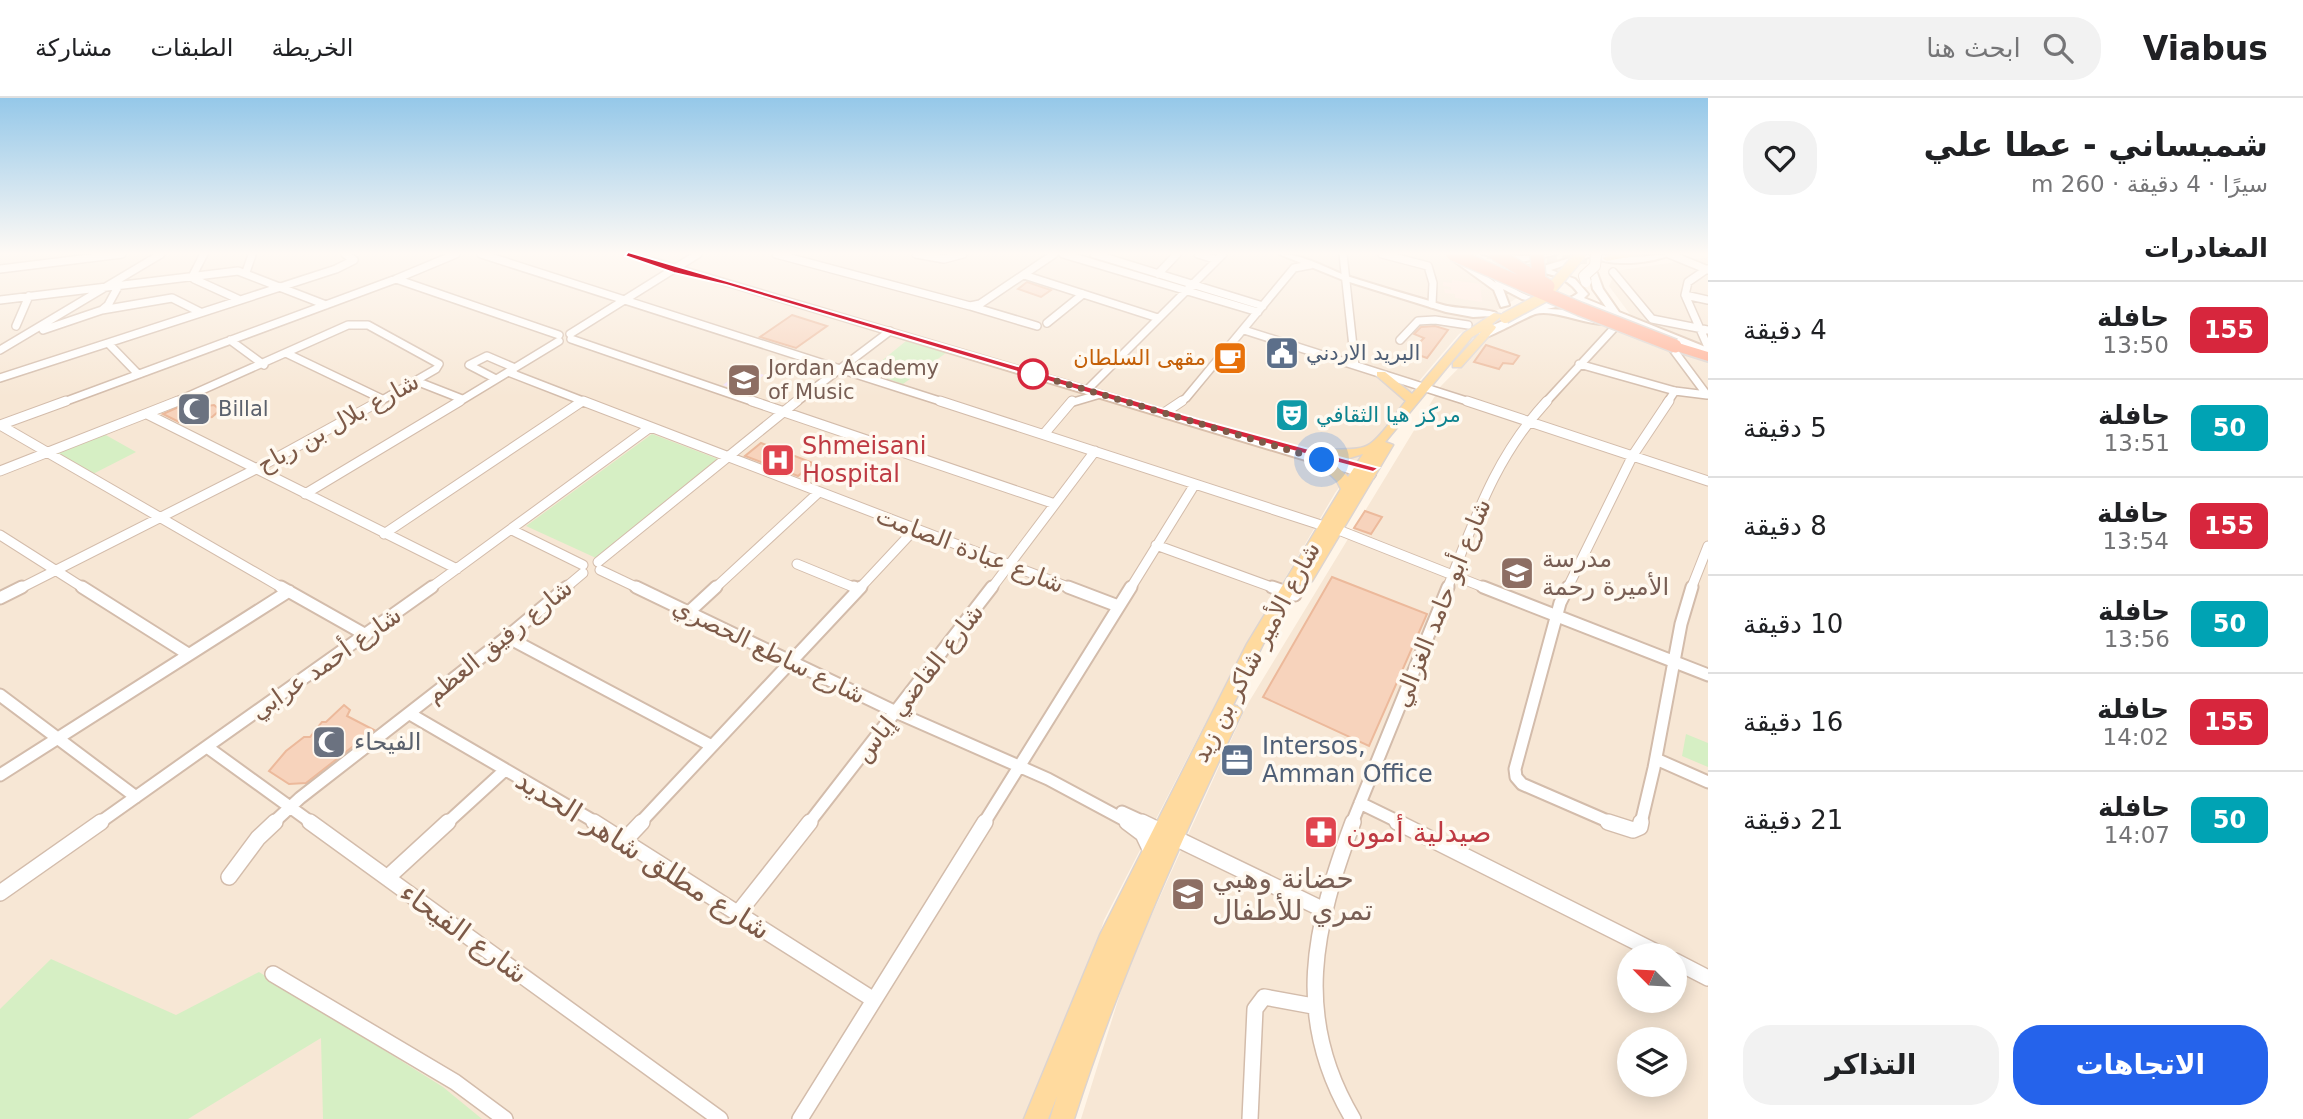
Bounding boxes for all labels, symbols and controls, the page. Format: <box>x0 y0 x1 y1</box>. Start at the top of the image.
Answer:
search box <box>1611 17 2101 80</box>
icon: search <box>2039 29 2077 67</box>
text: Viabus <box>2143 29 2268 68</box>
text: ابحث هنا <box>1926 33 2021 63</box>
text: مشاركة <box>35 34 112 62</box>
text: الطبقات <box>150 34 233 62</box>
text: الخريطة <box>271 34 353 62</box>
button: heart <box>1743 121 1817 195</box>
text: شميساني - عطا علي <box>1924 125 2268 164</box>
text: سيرًا · 4 دقيقة · 260 m <box>2031 171 2268 197</box>
text: المغادرات <box>2144 233 2268 263</box>
text: حافلة <box>2097 302 2169 332</box>
text: 4 دقيقة <box>1743 315 1827 345</box>
text: 155 <box>2204 316 2254 344</box>
text: 13:50 <box>2103 332 2169 358</box>
public building icon: البريد الاردني <box>1263 334 1301 372</box>
cafe icon: مقهى السلطان <box>1211 339 1249 377</box>
place label: البريد الاردني <box>1306 341 1420 365</box>
place label: مقهى السلطان <box>1073 346 1206 370</box>
place label: Jordan Academy of Music <box>766 356 939 404</box>
unlabelled marker <box>1018 359 1048 389</box>
school or university icon: Jordan Academy of Music <box>725 361 763 399</box>
street label: شارع بلال بن رباح <box>252 367 424 479</box>
mosque icon: Billal <box>175 390 213 428</box>
theatre icon: مركز هيا الثقافي <box>1273 396 1311 434</box>
place label: Billal <box>218 397 269 421</box>
text: حافلة <box>2098 400 2170 430</box>
place label: مركز هيا الثقافي <box>1316 403 1461 427</box>
text: 5 دقيقة <box>1743 413 1827 443</box>
text: 50 <box>2213 414 2246 442</box>
text: 13:51 <box>2104 430 2170 456</box>
place label: Shmeisani Hospital <box>802 432 926 488</box>
hospital icon: Shmeisani Hospital <box>759 441 797 479</box>
your location <box>1304 442 1339 477</box>
street label: شارع أبو حامد الغزالي <box>1386 494 1497 711</box>
text: حافلة <box>2097 498 2169 528</box>
street label: شارع عبادة الصامت <box>872 501 1068 599</box>
text: 8 دقيقة <box>1743 511 1827 541</box>
text: 155 <box>2204 512 2254 540</box>
text: 13:54 <box>2103 528 2169 554</box>
street label: شارع الأمير شاكر بن زيد <box>1185 537 1326 767</box>
place label: مدرسة الأميرة رحمة <box>1542 545 1669 601</box>
school or university icon: مدرسة الأميرة رحمة <box>1498 554 1536 592</box>
street label: شارع رفيق العظم <box>420 573 578 709</box>
street label: شارع ساطع الحصري <box>668 592 870 710</box>
text: حافلة <box>2098 596 2170 626</box>
street label: شارع أحمد عرابي <box>244 599 407 725</box>
street label: شارع القاضي إياس <box>849 599 990 768</box>
text: 10 دقيقة <box>1743 609 1843 639</box>
text: 50 <box>2213 610 2246 638</box>
text: 13:56 <box>2104 626 2170 652</box>
text: حافلة <box>2097 694 2169 724</box>
text: 16 دقيقة <box>1743 707 1843 737</box>
text: 155 <box>2204 708 2254 736</box>
mosque icon: الفيحاء <box>310 723 348 761</box>
text: 14:02 <box>2103 724 2169 750</box>
place label: الفيحاء <box>354 728 421 756</box>
place label: Intersos, Amman Office <box>1262 732 1433 788</box>
office icon: Intersos, Amman Office <box>1218 741 1256 779</box>
street label: شارع مطلق شاهر الحديد <box>510 763 776 947</box>
text: حافلة <box>2098 792 2170 822</box>
text: 21 دقيقة <box>1743 805 1843 835</box>
text: 50 <box>2213 806 2246 834</box>
pharmacy icon: صيدلية أمون <box>1302 813 1340 851</box>
place label: صيدلية أمون <box>1346 813 1492 849</box>
text: 14:07 <box>2104 822 2170 848</box>
place label: حضانة وهبي تمري للأطفال <box>1212 862 1373 927</box>
school or university icon: حضانة وهبي تمري للأطفال <box>1169 875 1207 913</box>
street label: شارع الفيحاء <box>394 876 534 990</box>
north arrow <box>1617 943 1687 1013</box>
map controls <box>1617 943 1687 1097</box>
button: التذاكر <box>1743 1025 1999 1105</box>
button: الاتجاهات <box>2013 1025 2268 1105</box>
button: layers <box>1617 1027 1687 1097</box>

